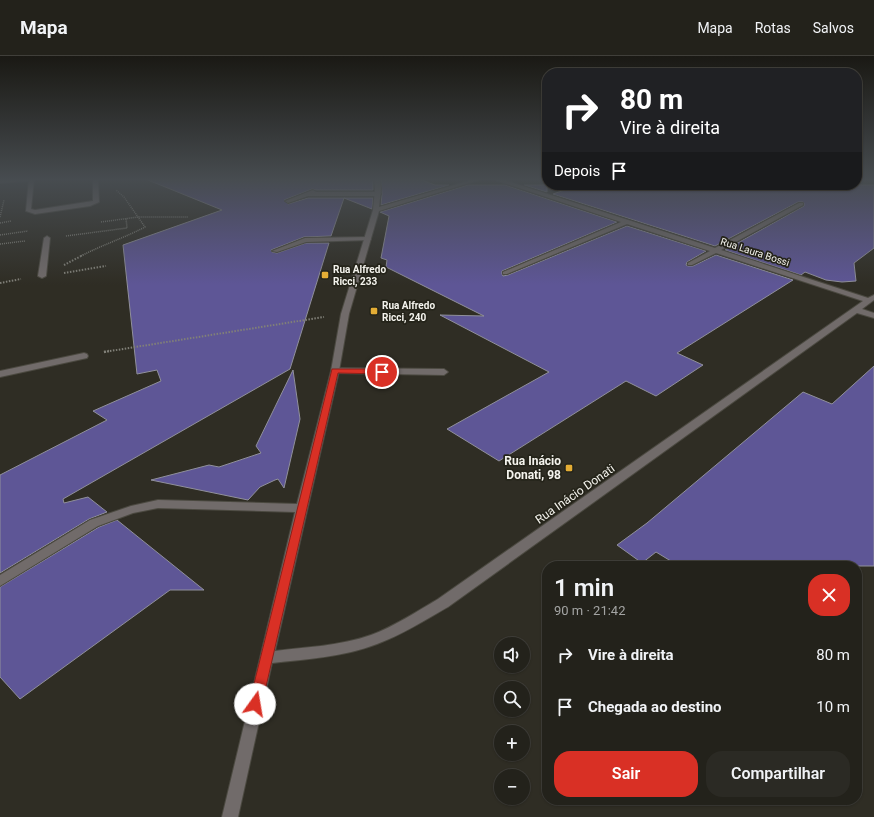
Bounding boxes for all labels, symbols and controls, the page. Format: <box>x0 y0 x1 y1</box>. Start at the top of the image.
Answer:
text: Mapa <box>20 16 68 39</box>
text: Mapa <box>697 20 733 36</box>
text: Rotas <box>755 20 791 36</box>
text: Salvos <box>813 20 854 36</box>
text: 80 m <box>620 83 683 116</box>
icon: right <box>554 84 606 136</box>
text: Vire à direita <box>620 117 720 138</box>
icon: arrive <box>608 160 630 182</box>
text: Depois <box>554 162 600 180</box>
street label: Rua Laura Bossi <box>719 236 791 268</box>
place label: Rua Alfredo Ricci, 233 <box>333 264 386 288</box>
marker: Rua Alfredo Ricci, 233 <box>320 270 330 280</box>
place label: Rua Alfredo Ricci, 240 <box>382 300 435 324</box>
marker: Rua Alfredo Ricci, 240 <box>369 306 379 316</box>
pin <box>365 355 399 389</box>
icon: arrive <box>371 361 393 383</box>
place label: Rua Inácio Donati, 98 <box>504 454 561 482</box>
street label: Rua Inácio Donati <box>533 461 617 527</box>
marker: Rua Inácio Donati, 98 <box>564 463 574 473</box>
text: 1 min <box>554 574 614 602</box>
button: close <box>808 574 850 616</box>
text: 90 m · 21:42 <box>554 603 625 618</box>
map controls <box>494 637 530 805</box>
button: sound <box>494 637 530 673</box>
icon: right <box>554 644 576 666</box>
text: Vire à direita <box>588 646 674 664</box>
text: 80 m <box>816 646 850 664</box>
button: search <box>494 681 530 717</box>
position arrow <box>234 683 276 725</box>
icon: arrive <box>554 696 576 718</box>
text: Chegada ao destino <box>588 698 722 716</box>
text: 10 m <box>816 698 850 716</box>
button: + <box>494 725 530 761</box>
button: Sair <box>554 751 698 797</box>
button: Compartilhar <box>706 751 850 797</box>
button: − <box>494 769 530 805</box>

